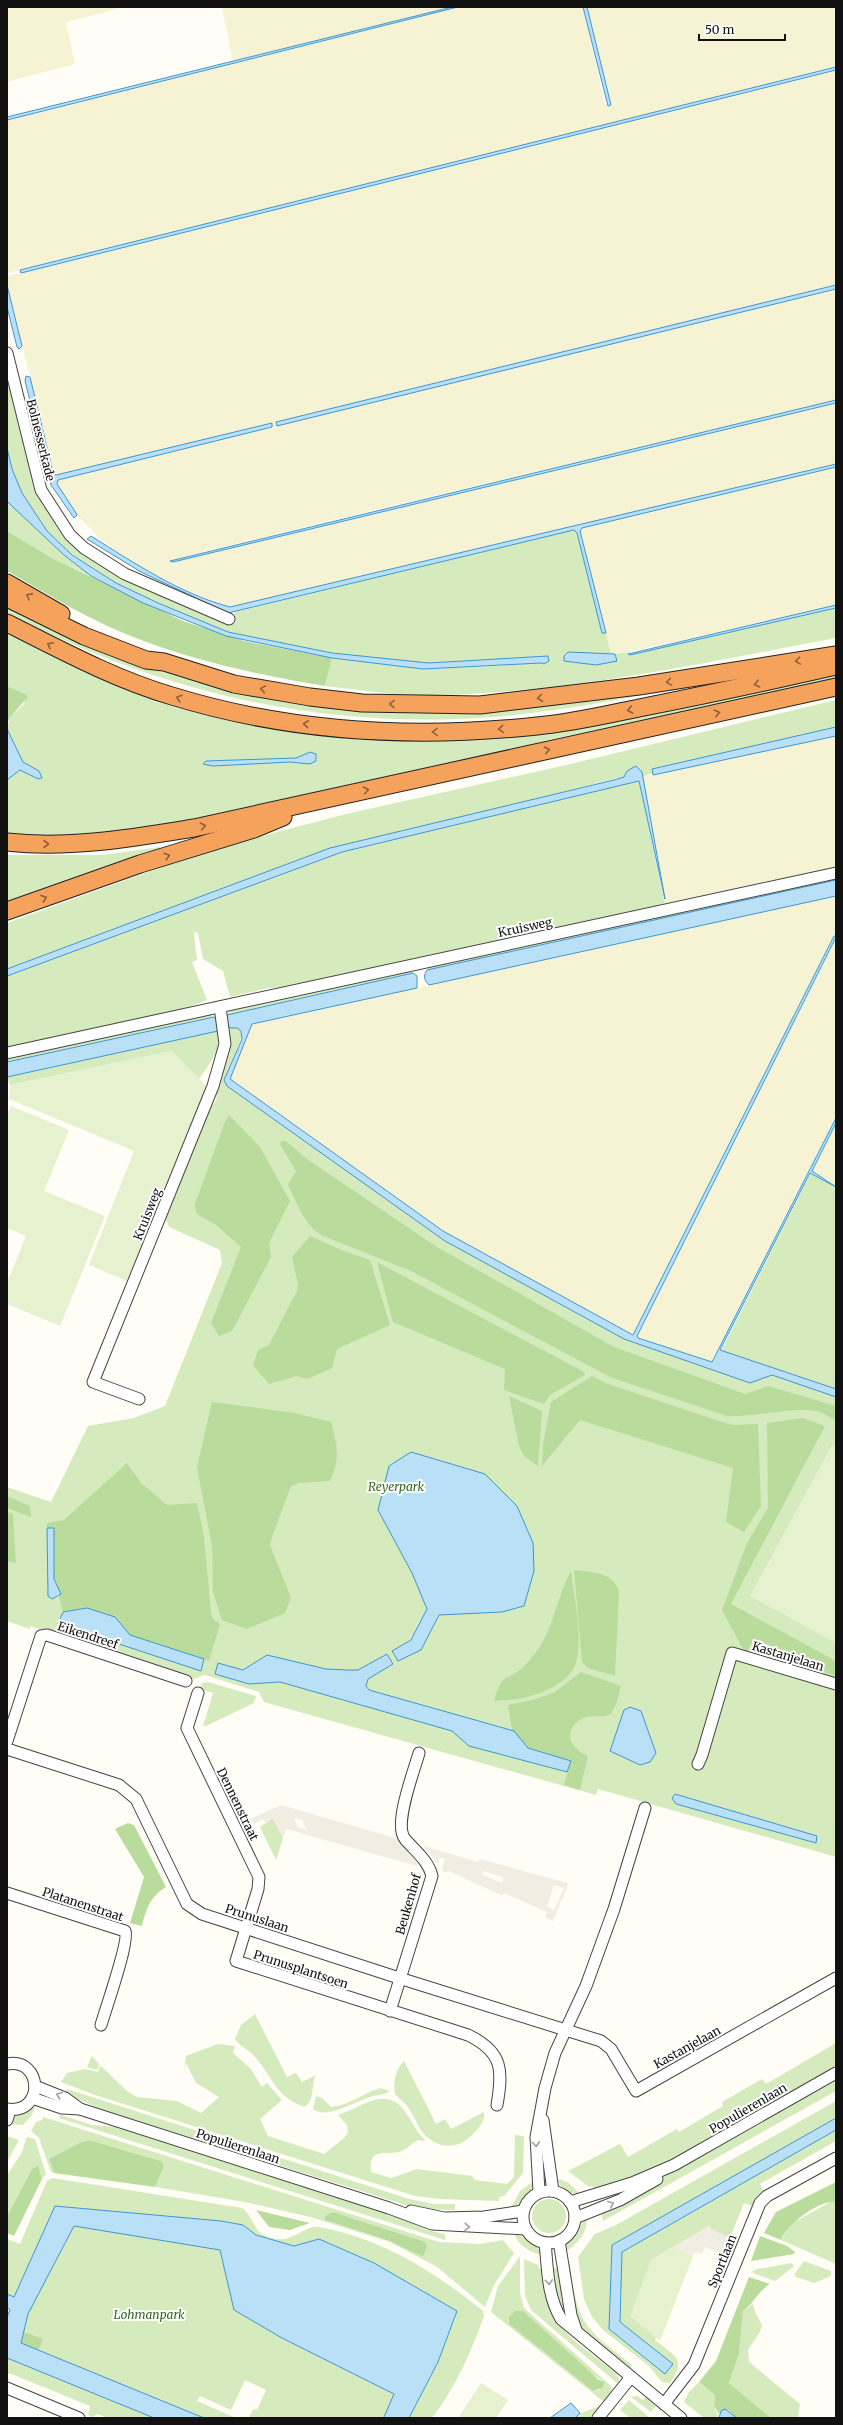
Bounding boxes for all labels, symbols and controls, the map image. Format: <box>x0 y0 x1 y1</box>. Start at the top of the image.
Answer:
scale bar <box>699 16 785 42</box>
text: 50 m <box>705 22 734 37</box>
street label: Bolnesserkade <box>24 397 58 483</box>
one-way arrow <box>26 593 33 601</box>
one-way arrow <box>47 642 54 650</box>
one-way arrow <box>794 656 801 665</box>
one-way arrow <box>666 677 672 686</box>
one-way arrow <box>754 679 760 687</box>
one-way arrow <box>260 685 266 693</box>
one-way arrow <box>175 694 182 703</box>
one-way arrow <box>537 694 543 703</box>
one-way arrow <box>389 700 395 709</box>
one-way arrow <box>627 705 633 714</box>
one-way arrow <box>713 710 720 718</box>
one-way arrow <box>303 720 309 729</box>
one-way arrow <box>498 724 504 733</box>
one-way arrow <box>432 728 438 736</box>
one-way arrow <box>544 747 551 755</box>
one-way arrow <box>363 787 369 795</box>
one-way arrow <box>199 823 206 831</box>
one-way arrow <box>43 839 49 848</box>
one-way arrow <box>163 852 170 860</box>
one-way arrow <box>40 894 47 902</box>
street label: Kruisweg <box>497 914 554 940</box>
street label: Kruisweg <box>130 1185 165 1242</box>
park label: Reyerpark <box>368 1479 424 1494</box>
street label: Eikendreef <box>56 1618 121 1652</box>
street label: Kastanjelaan <box>750 1638 826 1674</box>
street label: Dennenstraat <box>214 1765 262 1843</box>
street label: Beukenhof <box>392 1871 424 1936</box>
street label: Platanenstraat <box>41 1884 126 1924</box>
street label: Prunuslaan <box>223 1901 291 1935</box>
street label: Prunusplantsoen <box>252 1947 350 1991</box>
street label: Kastanjelaan <box>651 2022 723 2072</box>
street label: Populierenlaan <box>706 2080 790 2136</box>
one-way arrow <box>55 2092 62 2100</box>
street label: Populierenlaan <box>194 2125 282 2167</box>
one-way arrow <box>532 2141 541 2147</box>
one-way arrow <box>607 2201 615 2209</box>
one-way arrow <box>464 2222 470 2231</box>
street label: Sportlaan <box>704 2232 740 2290</box>
one-way arrow <box>544 2278 553 2285</box>
park label: Lohmanpark <box>113 2307 185 2322</box>

